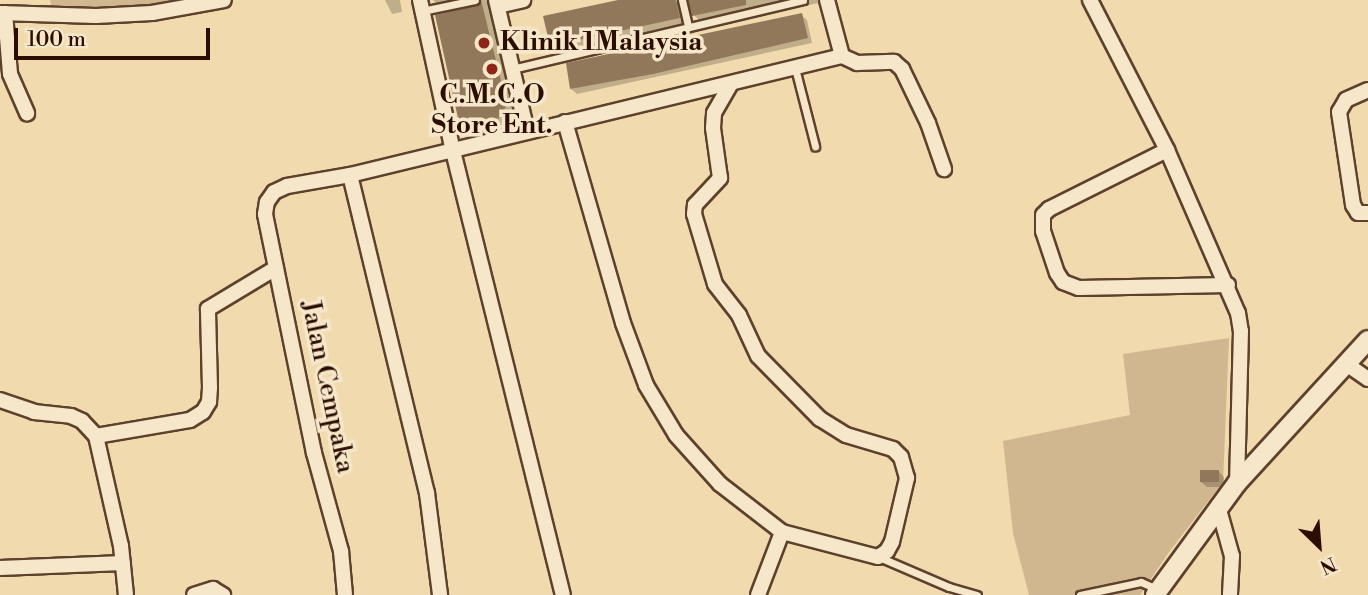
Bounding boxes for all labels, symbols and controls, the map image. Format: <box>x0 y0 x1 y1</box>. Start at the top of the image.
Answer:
scale bar <box>18 14 214 58</box>
text: 100 m <box>27 27 86 53</box>
place label: Klinik 1Malaysia <box>500 27 702 59</box>
marker: Klinik 1Malaysia <box>474 33 494 53</box>
marker: C.M.C.O Store Ent. <box>484 61 500 77</box>
place label: C.M.C.O Store Ent. <box>431 80 553 142</box>
street label: Jalan Cempaka <box>294 298 360 476</box>
north arrow <box>1284 511 1354 581</box>
text: N <box>1316 551 1340 579</box>

